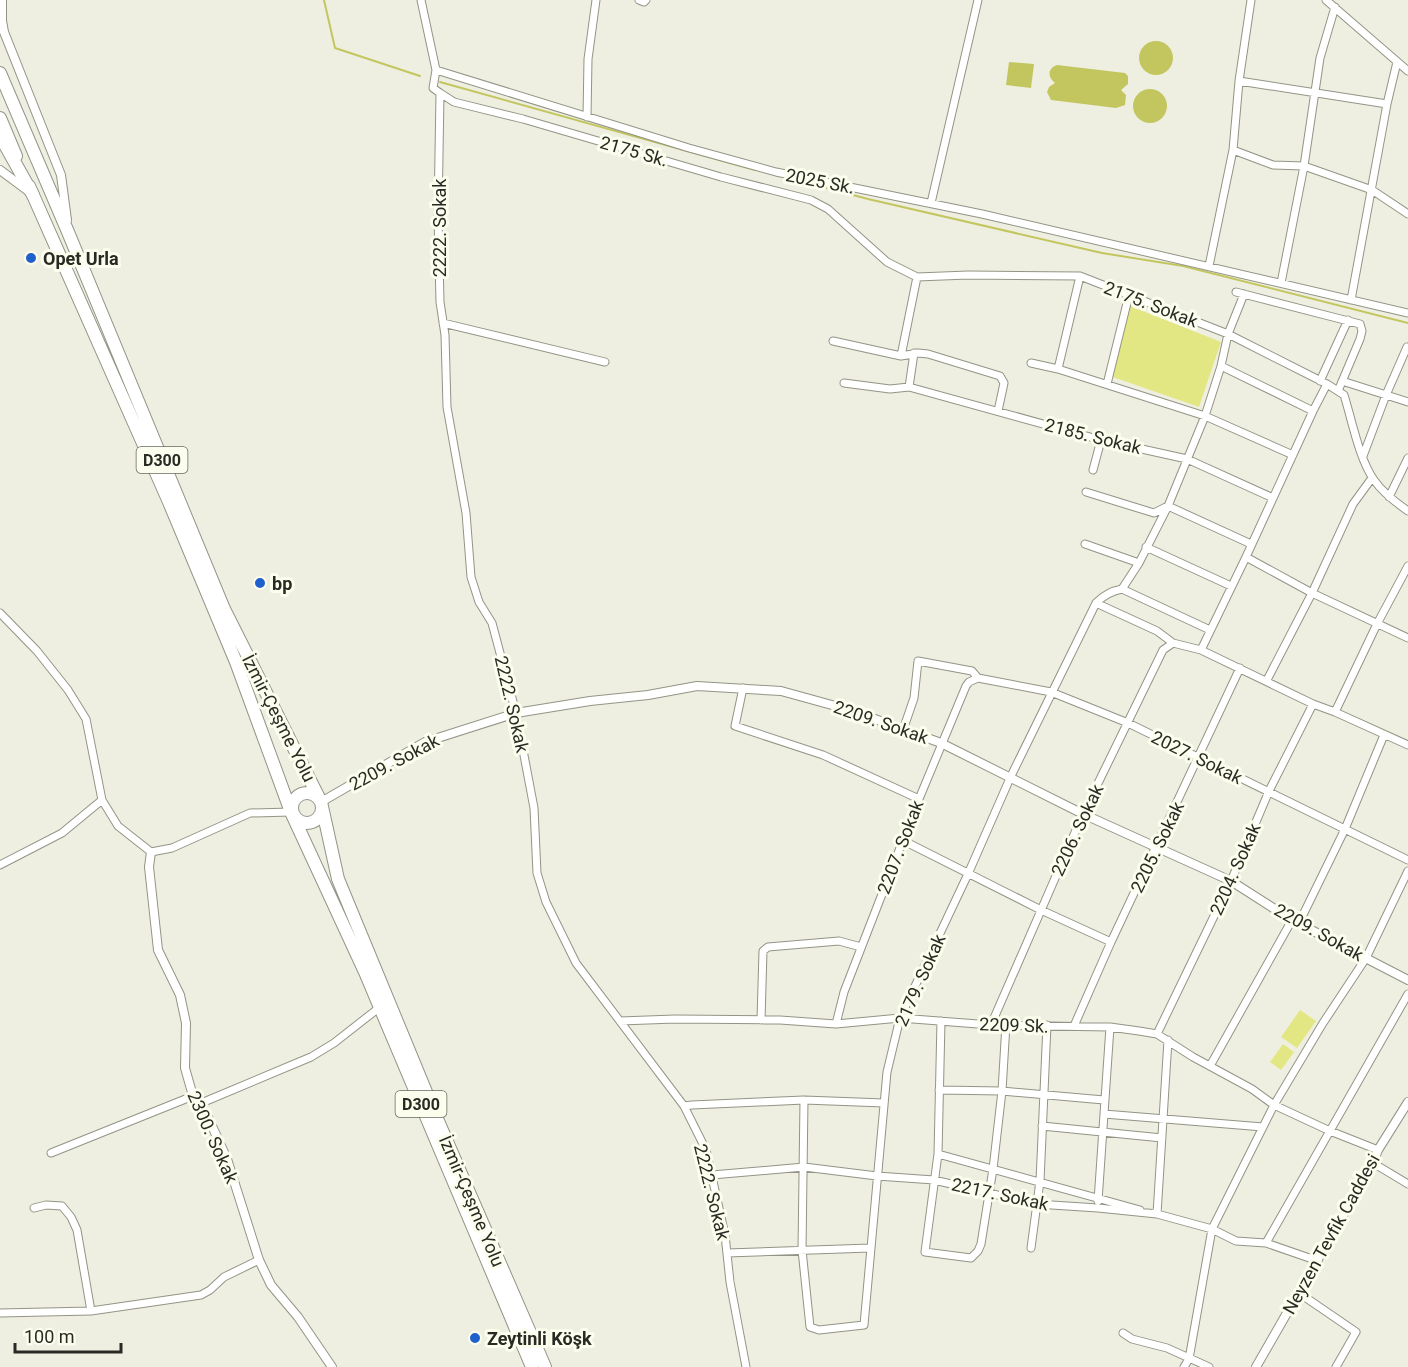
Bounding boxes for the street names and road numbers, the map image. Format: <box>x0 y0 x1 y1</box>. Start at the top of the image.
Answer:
street label: 2175 Sk. <box>598 131 670 171</box>
street label: 2025 Sk. <box>784 164 856 198</box>
street label: 2222. Sokak <box>429 178 450 277</box>
street label: 2175. Sokak <box>1101 277 1202 332</box>
street label: 2185. Sokak <box>1043 414 1144 458</box>
road number: D300 <box>136 447 188 473</box>
street label: İzmir-Çeşme Yolu <box>238 651 320 785</box>
street label: 2222. Sokak <box>491 654 534 755</box>
street label: 2209. Sokak <box>831 696 932 748</box>
street label: 2027. Sokak <box>1148 726 1247 788</box>
street label: 2209. Sokak <box>346 729 443 794</box>
street label: 2206. Sokak <box>1047 780 1108 879</box>
street label: 2207. Sokak <box>873 796 928 897</box>
street label: 2205. Sokak <box>1126 797 1188 896</box>
street label: 2204. Sokak <box>1205 819 1265 918</box>
street label: 2209. Sokak <box>1271 899 1368 966</box>
street label: 2179. Sokak <box>890 930 950 1029</box>
street label: 2209 Sk. <box>979 1013 1049 1037</box>
street label: 2300. Sokak <box>183 1088 243 1187</box>
road number: D300 <box>396 1091 446 1117</box>
street label: İzmir-Çeşme Yolu <box>435 1132 509 1270</box>
street label: 2222. Sokak <box>690 1142 734 1243</box>
street label: Neyzen Tevfik Caddesi <box>1278 1150 1384 1318</box>
street label: 2217. Sokak <box>950 1173 1051 1215</box>

